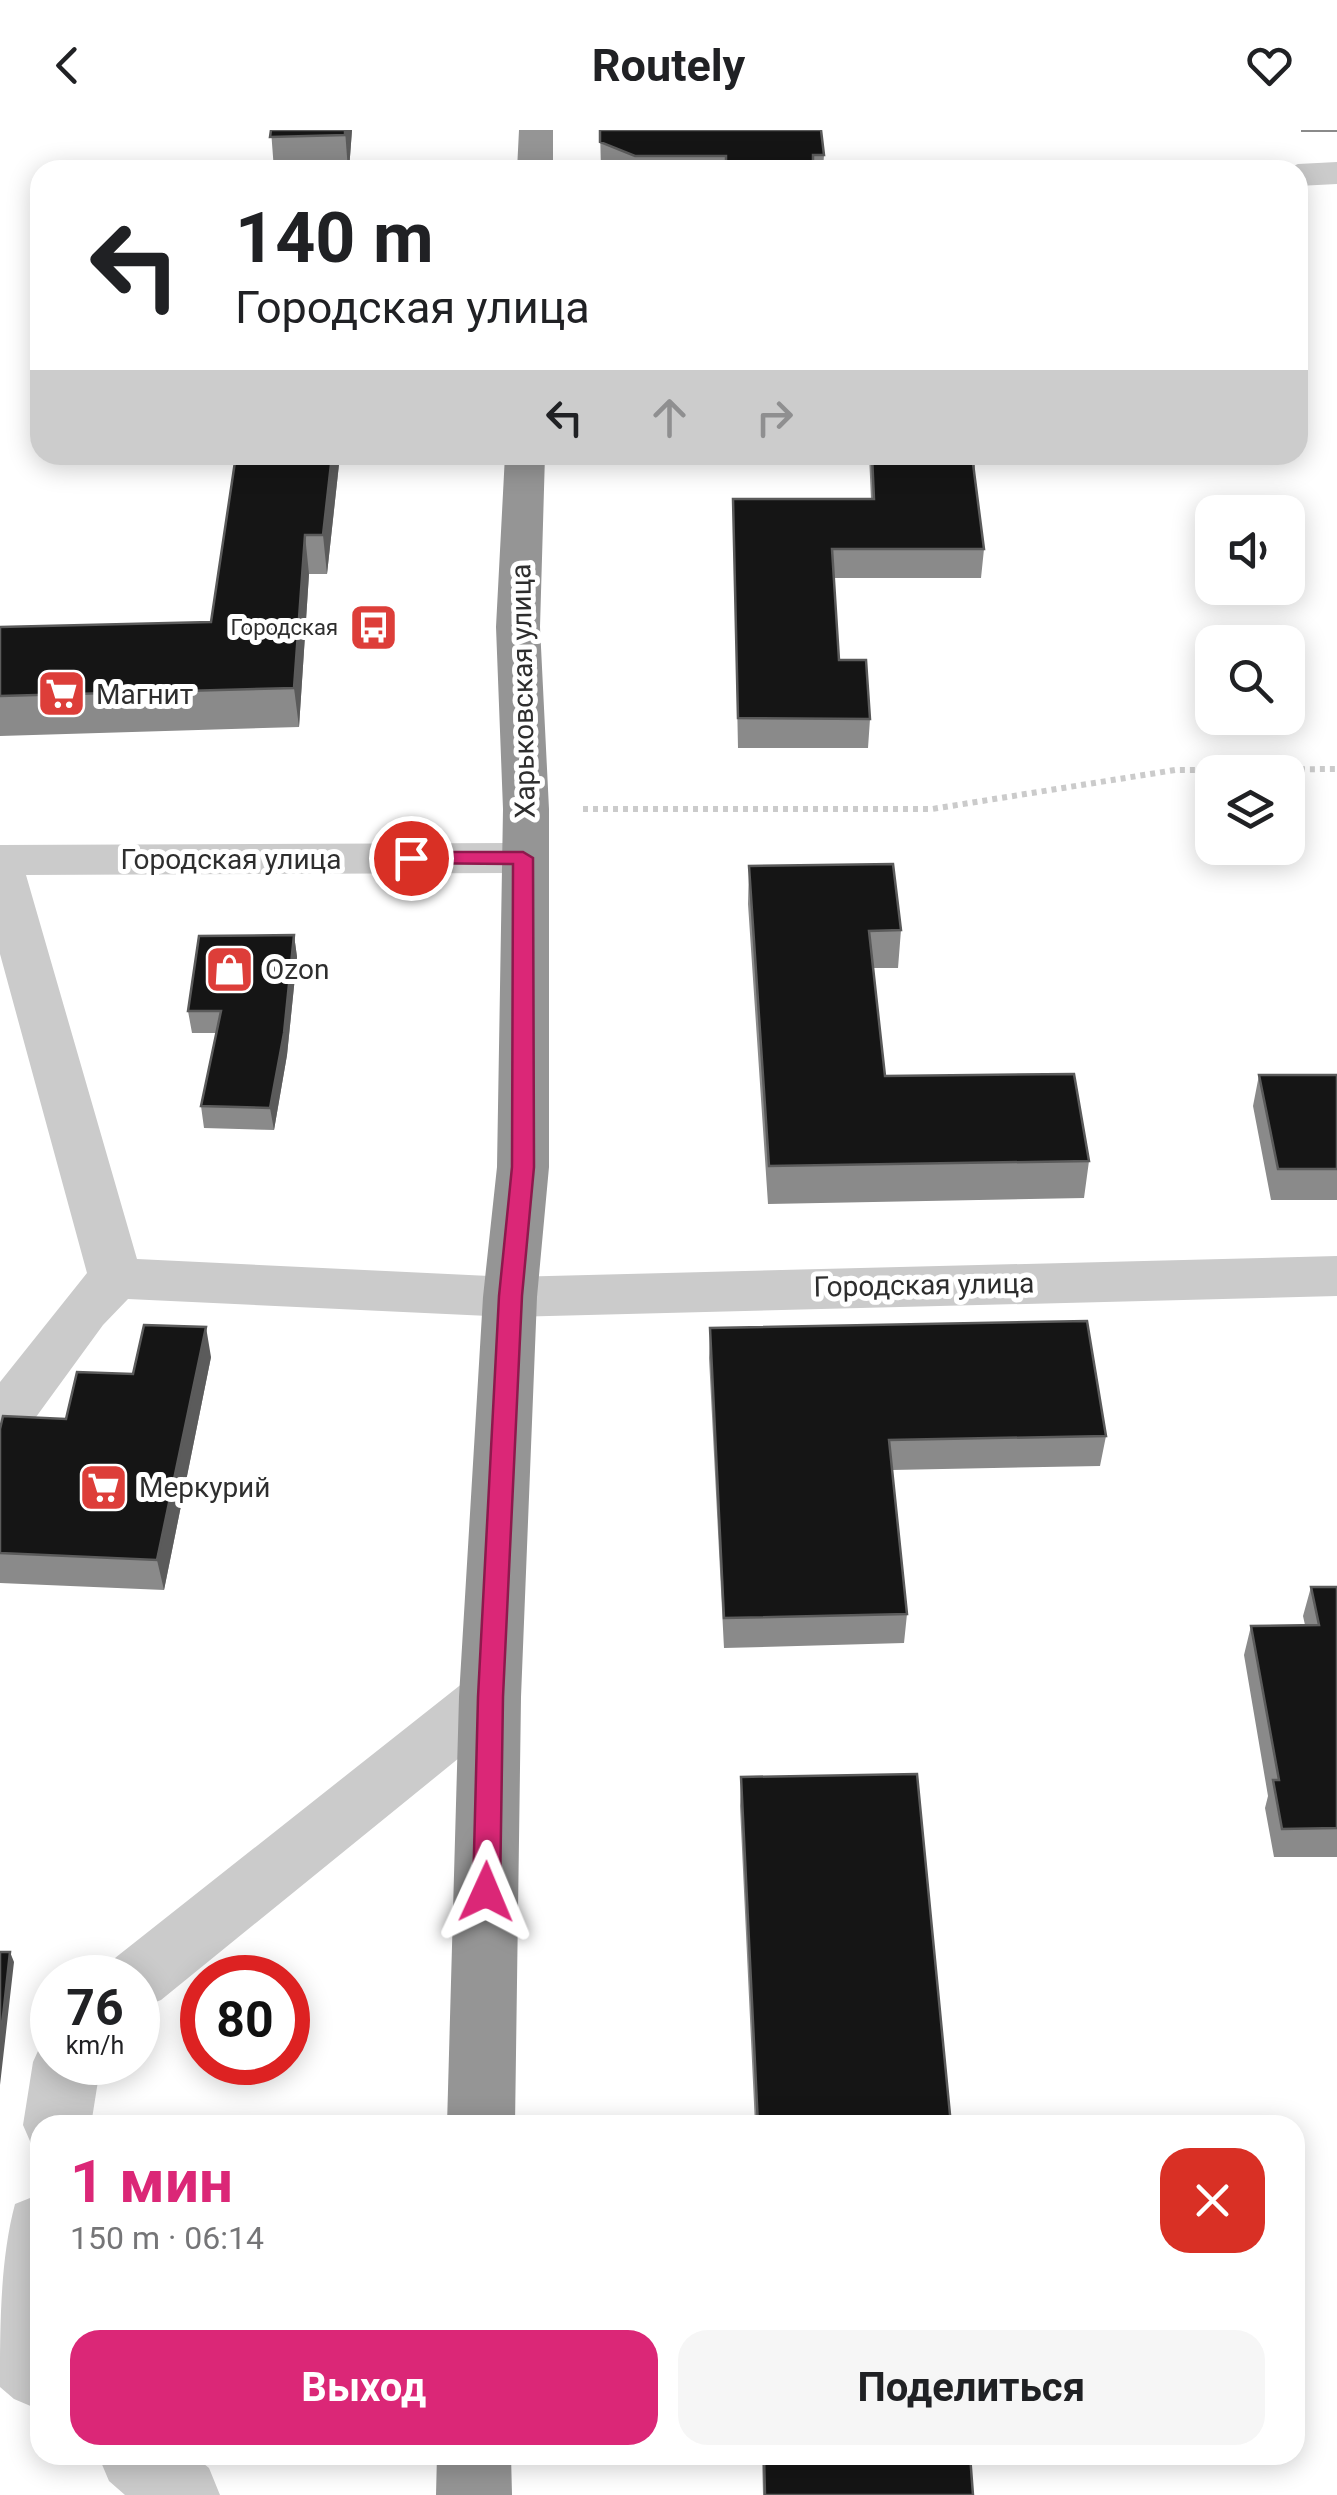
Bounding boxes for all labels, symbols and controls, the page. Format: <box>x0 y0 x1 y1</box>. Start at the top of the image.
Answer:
icon: back <box>40 38 95 93</box>
icon: heart <box>1242 38 1297 93</box>
text: Routely <box>592 39 745 92</box>
text: 140 m <box>235 197 434 279</box>
icon: left <box>70 200 200 330</box>
text: Городская улица <box>235 281 590 334</box>
icon: left <box>537 390 592 445</box>
icon: ahead <box>642 390 697 445</box>
icon: right <box>747 390 802 445</box>
map controls <box>1195 495 1305 865</box>
button: sound <box>1195 495 1305 605</box>
street label: Харьковская улица <box>504 563 542 819</box>
bus stop icon: Городская <box>347 601 399 653</box>
place label: Городская <box>230 615 338 640</box>
button: search <box>1195 625 1305 735</box>
supermarket icon: Магнит <box>35 668 87 720</box>
place label: Магнит <box>96 678 193 711</box>
button: layers <box>1195 755 1305 865</box>
pin <box>369 816 454 901</box>
icon: arrive <box>384 831 439 886</box>
street label: Городская улица <box>121 843 341 876</box>
shop icon: Ozon <box>204 943 256 995</box>
place label: Ozon <box>265 953 329 986</box>
street label: Городская улица <box>813 1267 1035 1303</box>
supermarket icon: Меркурий <box>78 1461 130 1513</box>
place label: Меркурий <box>139 1471 270 1504</box>
position arrow <box>434 1840 538 1944</box>
speed limit sign: 80 <box>180 1955 310 2085</box>
text: 76 <box>66 1979 124 2037</box>
text: km/h <box>66 2031 124 2060</box>
text: 1 мин <box>70 2146 233 2217</box>
button: close <box>1160 2148 1265 2253</box>
text: 150 m · 06:14 <box>70 2219 264 2257</box>
button: Выход <box>70 2330 658 2445</box>
button: Поделиться <box>678 2330 1265 2445</box>

